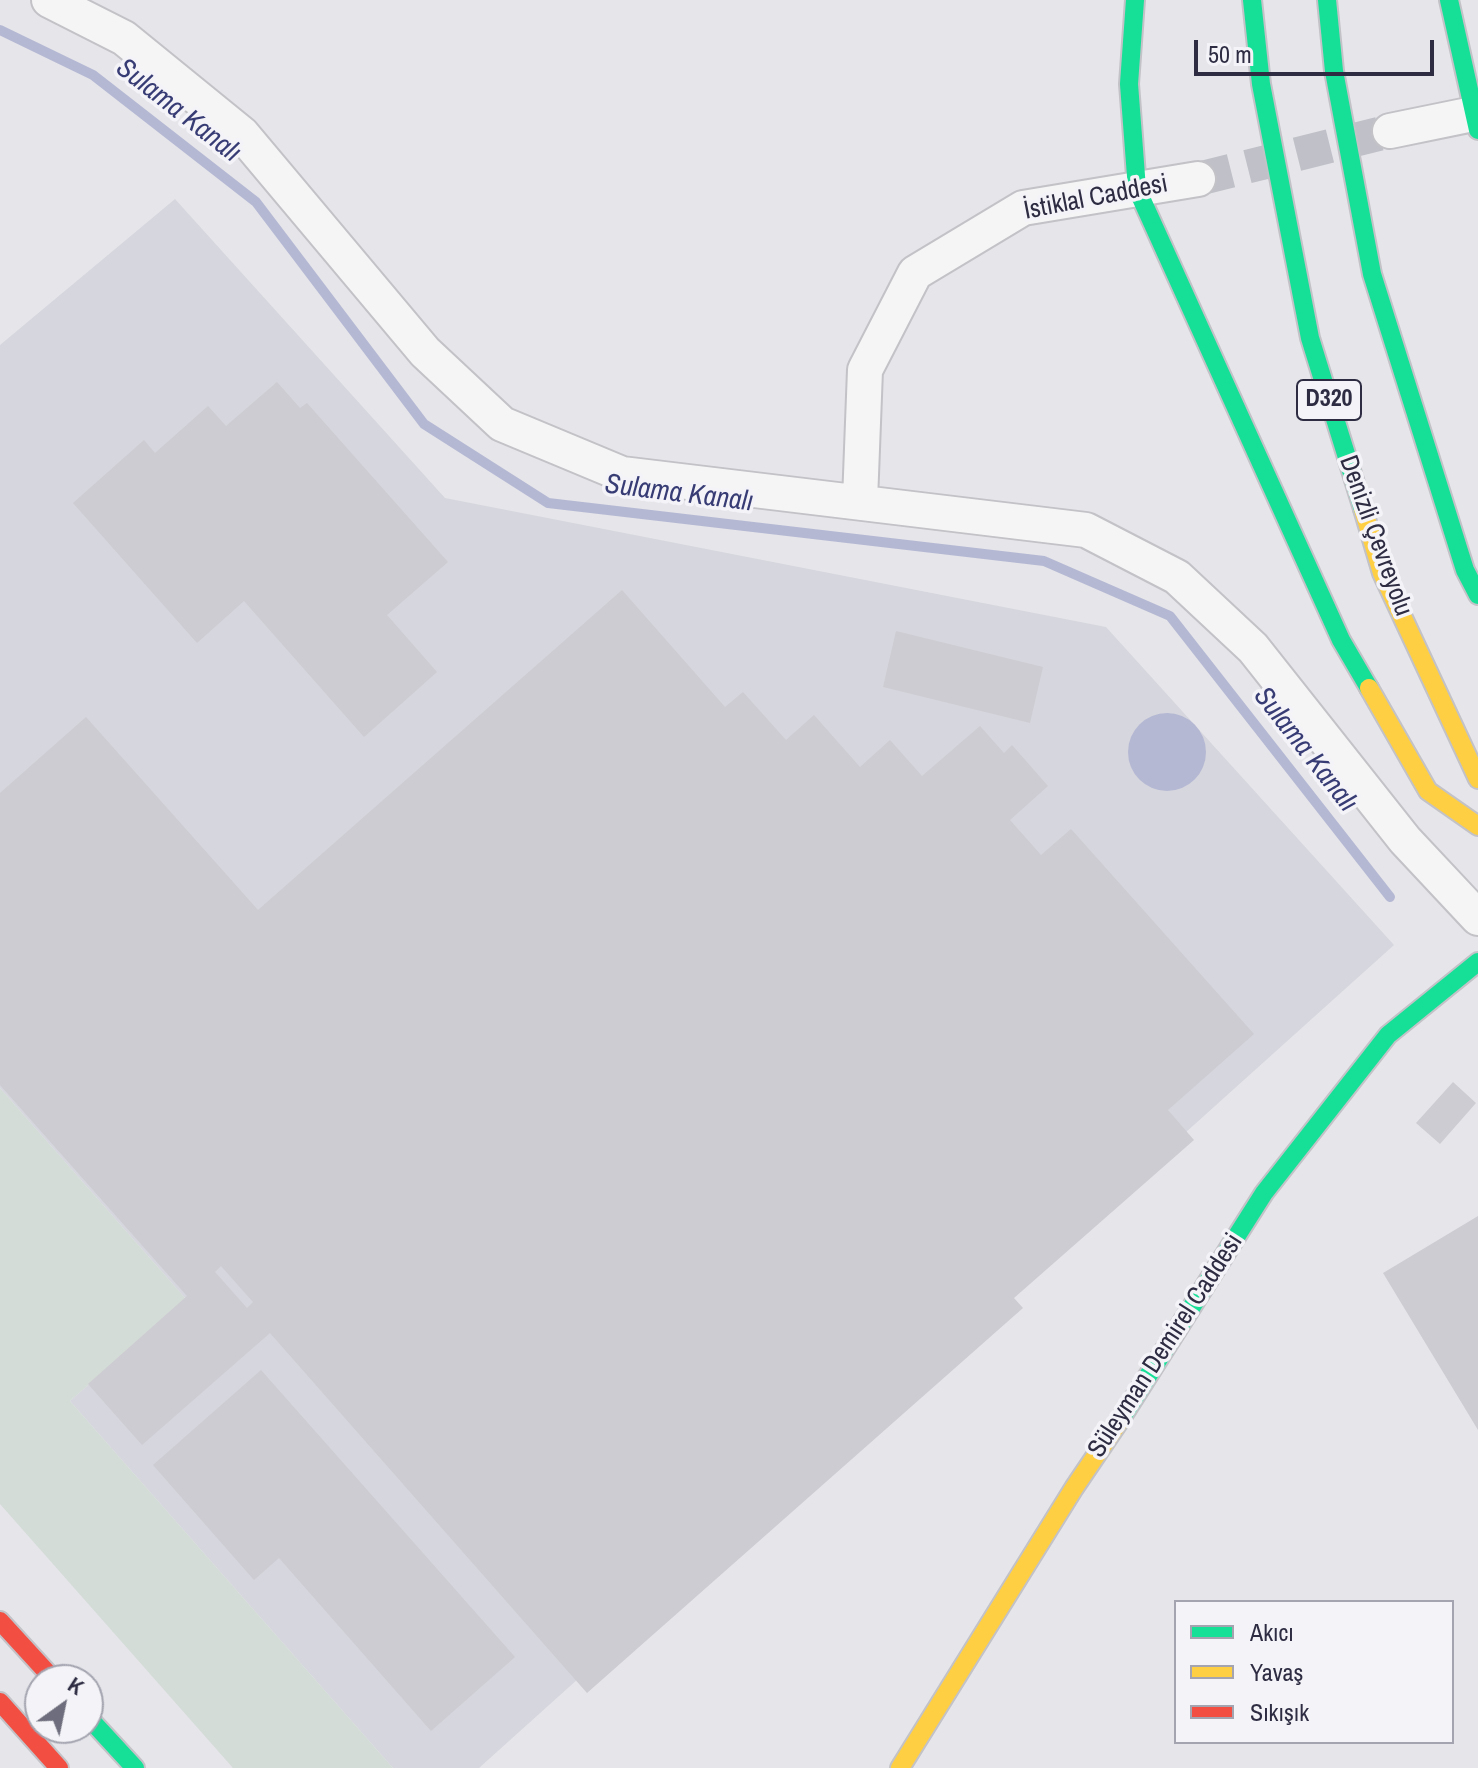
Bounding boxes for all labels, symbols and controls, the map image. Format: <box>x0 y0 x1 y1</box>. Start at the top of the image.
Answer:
scale bar <box>1198 24 1438 74</box>
text: 50 m <box>1208 38 1252 70</box>
water label: Sulama Kanalı <box>109 52 247 170</box>
street label: İstiklal Caddesi <box>1021 169 1171 227</box>
road number: D320 <box>1297 380 1361 420</box>
street label: Denizli Çevreyolu <box>1332 452 1418 620</box>
water label: Sulama Kanalı <box>603 468 755 520</box>
water label: Sulama Kanalı <box>1246 681 1364 819</box>
street label: Süleyman Demirel Caddesi <box>1082 1228 1250 1464</box>
legend <box>1174 1600 1454 1744</box>
text: Akıcı <box>1250 1616 1294 1648</box>
text: Yavaş <box>1250 1656 1303 1688</box>
north arrow <box>24 1664 104 1744</box>
text: K <box>62 1669 90 1702</box>
text: Sıkışık <box>1250 1696 1309 1728</box>

